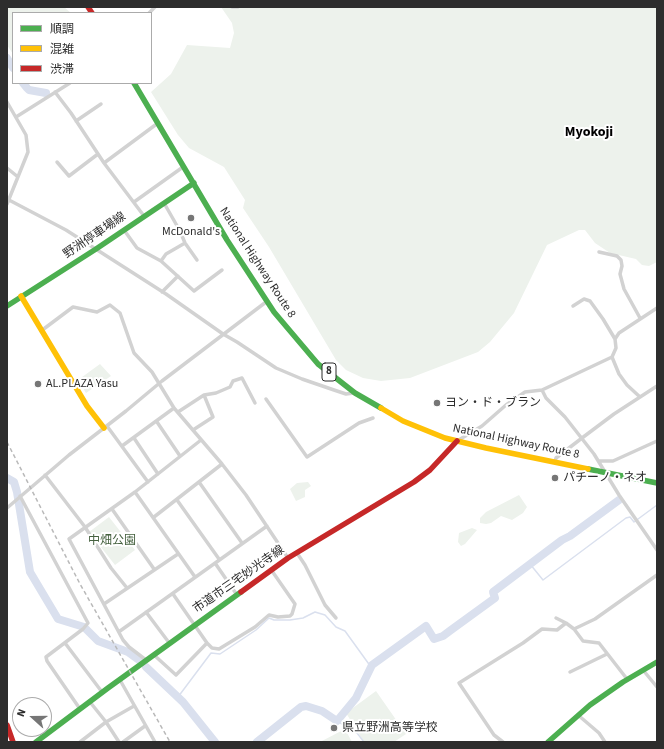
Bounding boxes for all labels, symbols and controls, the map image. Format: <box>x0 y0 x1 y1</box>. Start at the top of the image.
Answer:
legend <box>12 12 152 84</box>
text: 順調 <box>50 21 74 38</box>
text: 混雑 <box>50 41 74 58</box>
text: 渋滞 <box>50 61 74 78</box>
district label: Myokoji <box>565 125 613 141</box>
street label: National Highway Route 8 <box>216 205 298 321</box>
street label: 野洲停車場線 <box>61 210 129 262</box>
marker: McDonald's <box>186 213 196 223</box>
place label: McDonald's <box>162 225 220 239</box>
road number: 8 <box>322 363 336 381</box>
place label: AL.PLAZA Yasu <box>46 377 118 391</box>
marker: AL.PLAZA Yasu <box>33 379 43 389</box>
place label: ヨン・ド・ブラン <box>445 396 541 410</box>
marker: ヨン・ド・ブラン <box>432 398 442 408</box>
street label: National Highway Route 8 <box>451 422 581 462</box>
place label: パチーノ・ネオ <box>563 471 647 485</box>
marker: パチーノ・ネオ <box>550 473 560 483</box>
park label: 中畑公園 <box>88 534 136 548</box>
street label: 市道市三宅妙光寺線 <box>191 543 287 617</box>
north arrow <box>12 697 52 737</box>
text: N <box>13 707 30 719</box>
place label: 県立野洲高等学校 <box>342 721 438 735</box>
marker: 県立野洲高等学校 <box>329 723 339 733</box>

